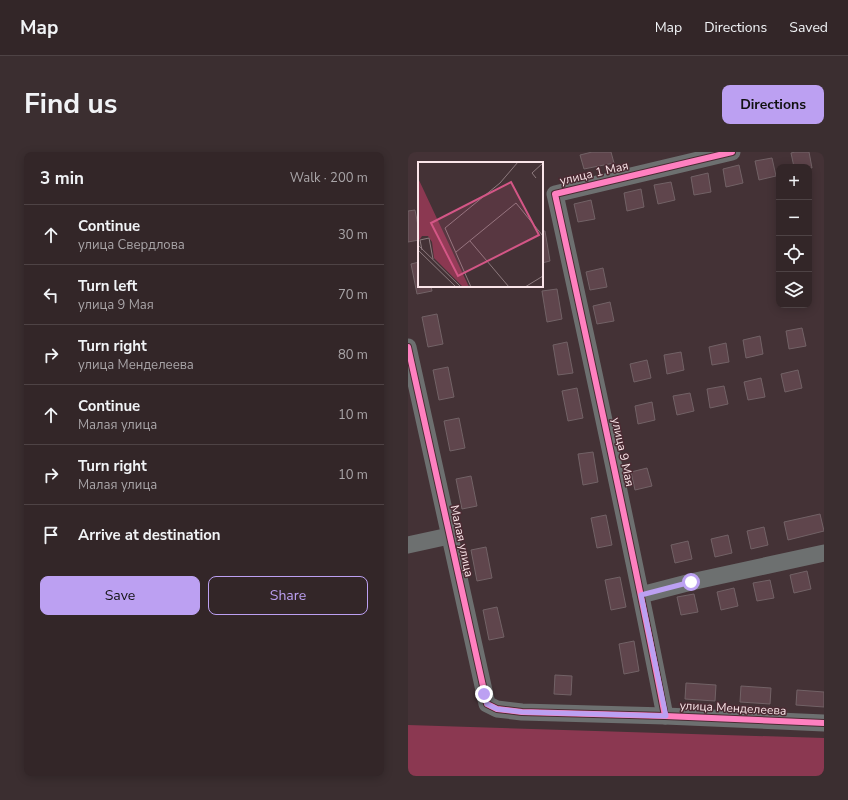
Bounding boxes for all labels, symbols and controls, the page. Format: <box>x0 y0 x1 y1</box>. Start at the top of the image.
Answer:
text: Map <box>20 15 58 41</box>
text: Map <box>655 18 682 37</box>
text: Directions <box>704 18 767 37</box>
text: Saved <box>789 18 828 37</box>
text: Find us <box>24 85 118 123</box>
button: Directions <box>722 85 824 124</box>
street label: улица 1 Мая <box>558 157 630 189</box>
inset map <box>418 162 543 287</box>
map controls <box>776 164 812 308</box>
button: + <box>776 164 812 200</box>
text: 3 min <box>40 167 84 190</box>
text: Walk · 200 m <box>290 169 368 187</box>
button: − <box>776 200 812 236</box>
text: Continue <box>78 216 140 236</box>
icon: ahead <box>40 224 62 246</box>
text: 30 m <box>338 226 368 244</box>
text: улица Свердлова <box>78 236 185 254</box>
button: locate <box>776 236 812 272</box>
button: layers <box>776 272 812 308</box>
text: Turn left <box>78 276 137 296</box>
icon: left <box>40 284 62 306</box>
text: 70 m <box>338 286 368 304</box>
text: улица 9 Мая <box>78 296 154 314</box>
text: Turn right <box>78 336 147 356</box>
icon: right <box>40 344 62 366</box>
text: 80 m <box>338 346 368 364</box>
text: улица Менделеева <box>78 356 194 374</box>
text: Continue <box>78 396 140 416</box>
icon: ahead <box>40 404 62 426</box>
text: 10 m <box>338 406 368 424</box>
text: Малая улица <box>78 416 157 434</box>
street label: улица 9 Мая <box>608 416 638 488</box>
text: Turn right <box>78 456 147 476</box>
icon: right <box>40 464 62 486</box>
text: 10 m <box>338 466 368 484</box>
text: Малая улица <box>78 476 157 494</box>
street label: Малая улица <box>447 504 477 578</box>
icon: arrive <box>40 524 62 546</box>
text: Arrive at destination <box>78 525 221 545</box>
route start <box>682 573 700 591</box>
button: Save <box>40 576 200 615</box>
button: Share <box>208 576 368 615</box>
route end <box>475 685 493 703</box>
street label: улица Менделеева <box>679 697 787 719</box>

